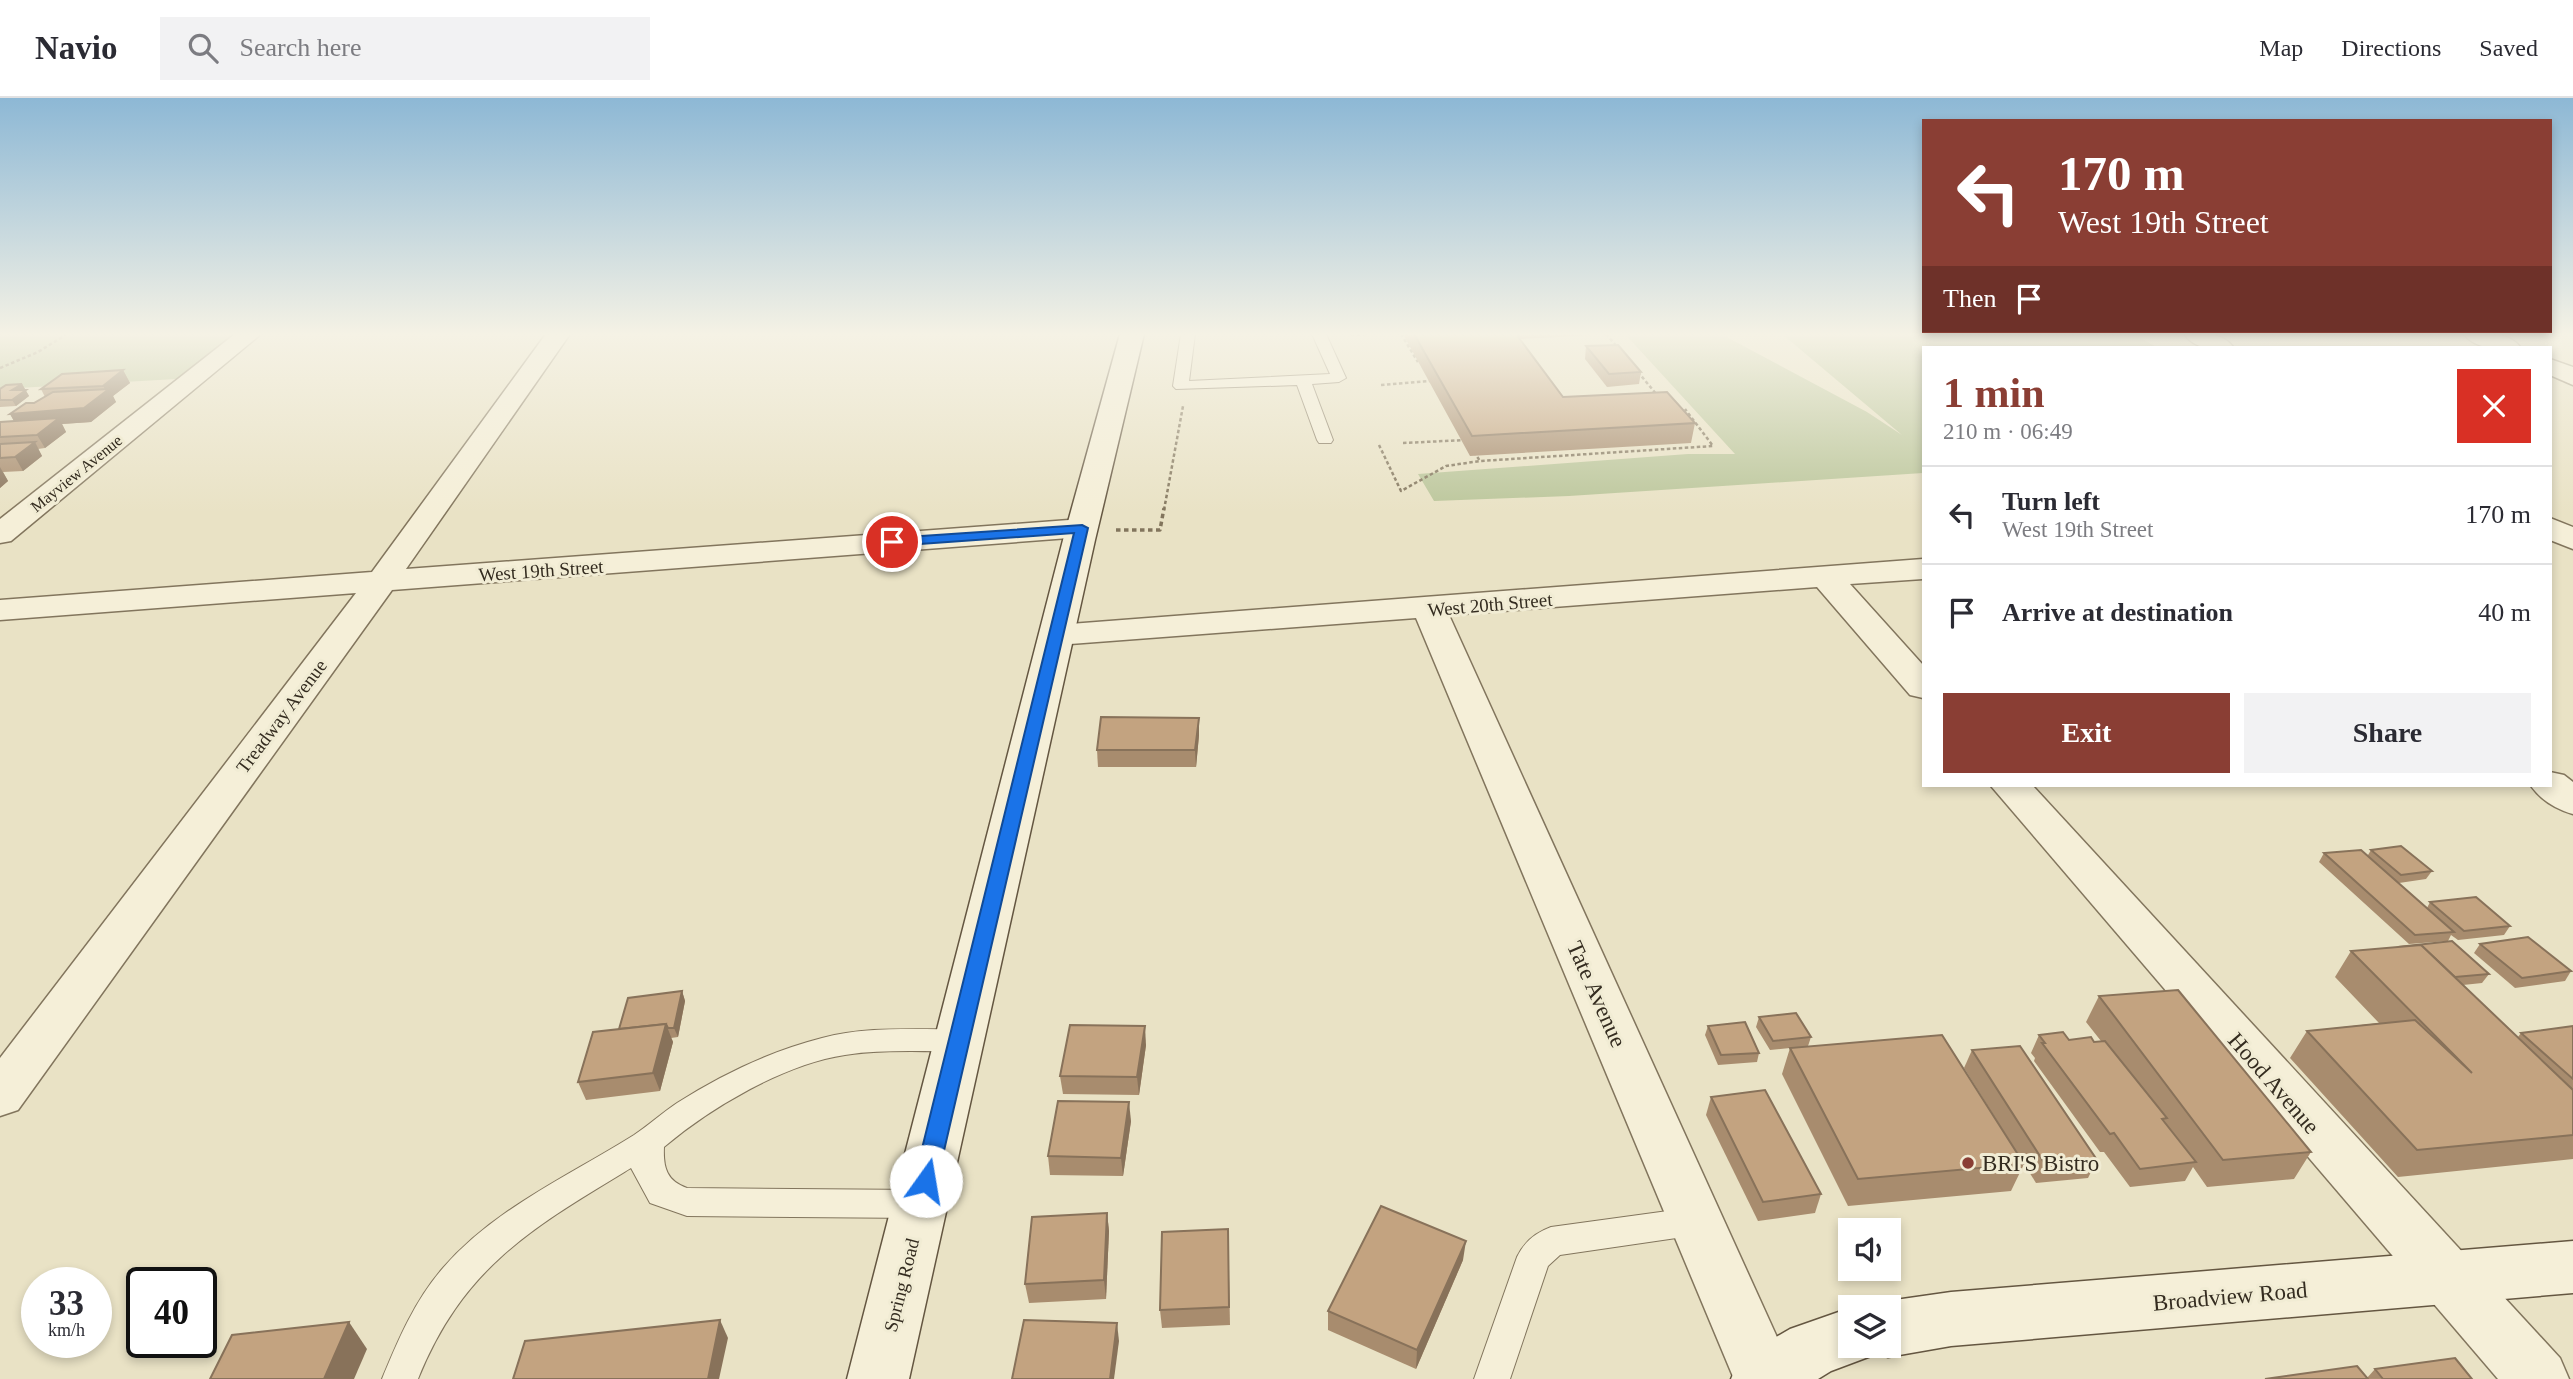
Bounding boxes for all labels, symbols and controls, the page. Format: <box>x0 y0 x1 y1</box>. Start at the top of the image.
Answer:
search box <box>160 17 650 80</box>
icon: search <box>184 29 222 67</box>
text: Navio <box>35 30 118 66</box>
text: Search here <box>240 33 361 62</box>
text: Map <box>2259 35 2303 61</box>
text: Directions <box>2341 35 2441 61</box>
text: Saved <box>2479 35 2538 61</box>
text: 170 m <box>2058 146 2185 201</box>
icon: left <box>1943 147 2034 238</box>
text: West 19th Street <box>2058 204 2269 240</box>
icon: arrive <box>2010 280 2048 318</box>
text: Then <box>1943 284 1996 313</box>
button: close <box>2457 369 2531 443</box>
text: 1 min <box>1943 370 2045 416</box>
text: 210 m · 06:49 <box>1943 419 2073 444</box>
street label: Mayview Avenue <box>27 432 126 516</box>
text: Turn left <box>2002 487 2100 516</box>
icon: left <box>1943 496 1981 534</box>
text: 170 m <box>2465 500 2531 529</box>
pin <box>862 512 922 572</box>
text: West 19th Street <box>2002 517 2153 542</box>
icon: arrive <box>873 523 911 561</box>
street label: West 19th Street <box>478 556 605 585</box>
street label: West 20th Street <box>1427 589 1554 620</box>
icon: arrive <box>1943 594 1981 632</box>
text: Arrive at destination <box>2002 598 2233 627</box>
text: 40 m <box>2478 598 2531 627</box>
street label: Treadway Avenue <box>232 655 331 777</box>
button: Exit <box>1943 693 2230 773</box>
button: Share <box>2244 693 2531 773</box>
street label: Tate Avenue <box>1562 937 1631 1051</box>
street label: Hood Avenue <box>2223 1028 2324 1139</box>
position arrow <box>889 1144 963 1218</box>
place label: BRI'S Bistro <box>1982 1151 2099 1176</box>
marker: BRI'S Bistro <box>1960 1155 1976 1171</box>
map controls <box>1838 1218 1901 1358</box>
button: sound <box>1838 1218 1901 1281</box>
street label: Spring Road <box>880 1236 923 1334</box>
speed limit sign: 40 <box>126 1267 217 1358</box>
street label: Broadview Road <box>2152 1277 2309 1316</box>
text: 33 <box>49 1284 84 1323</box>
button: layers <box>1838 1295 1901 1358</box>
text: km/h <box>48 1320 85 1340</box>

